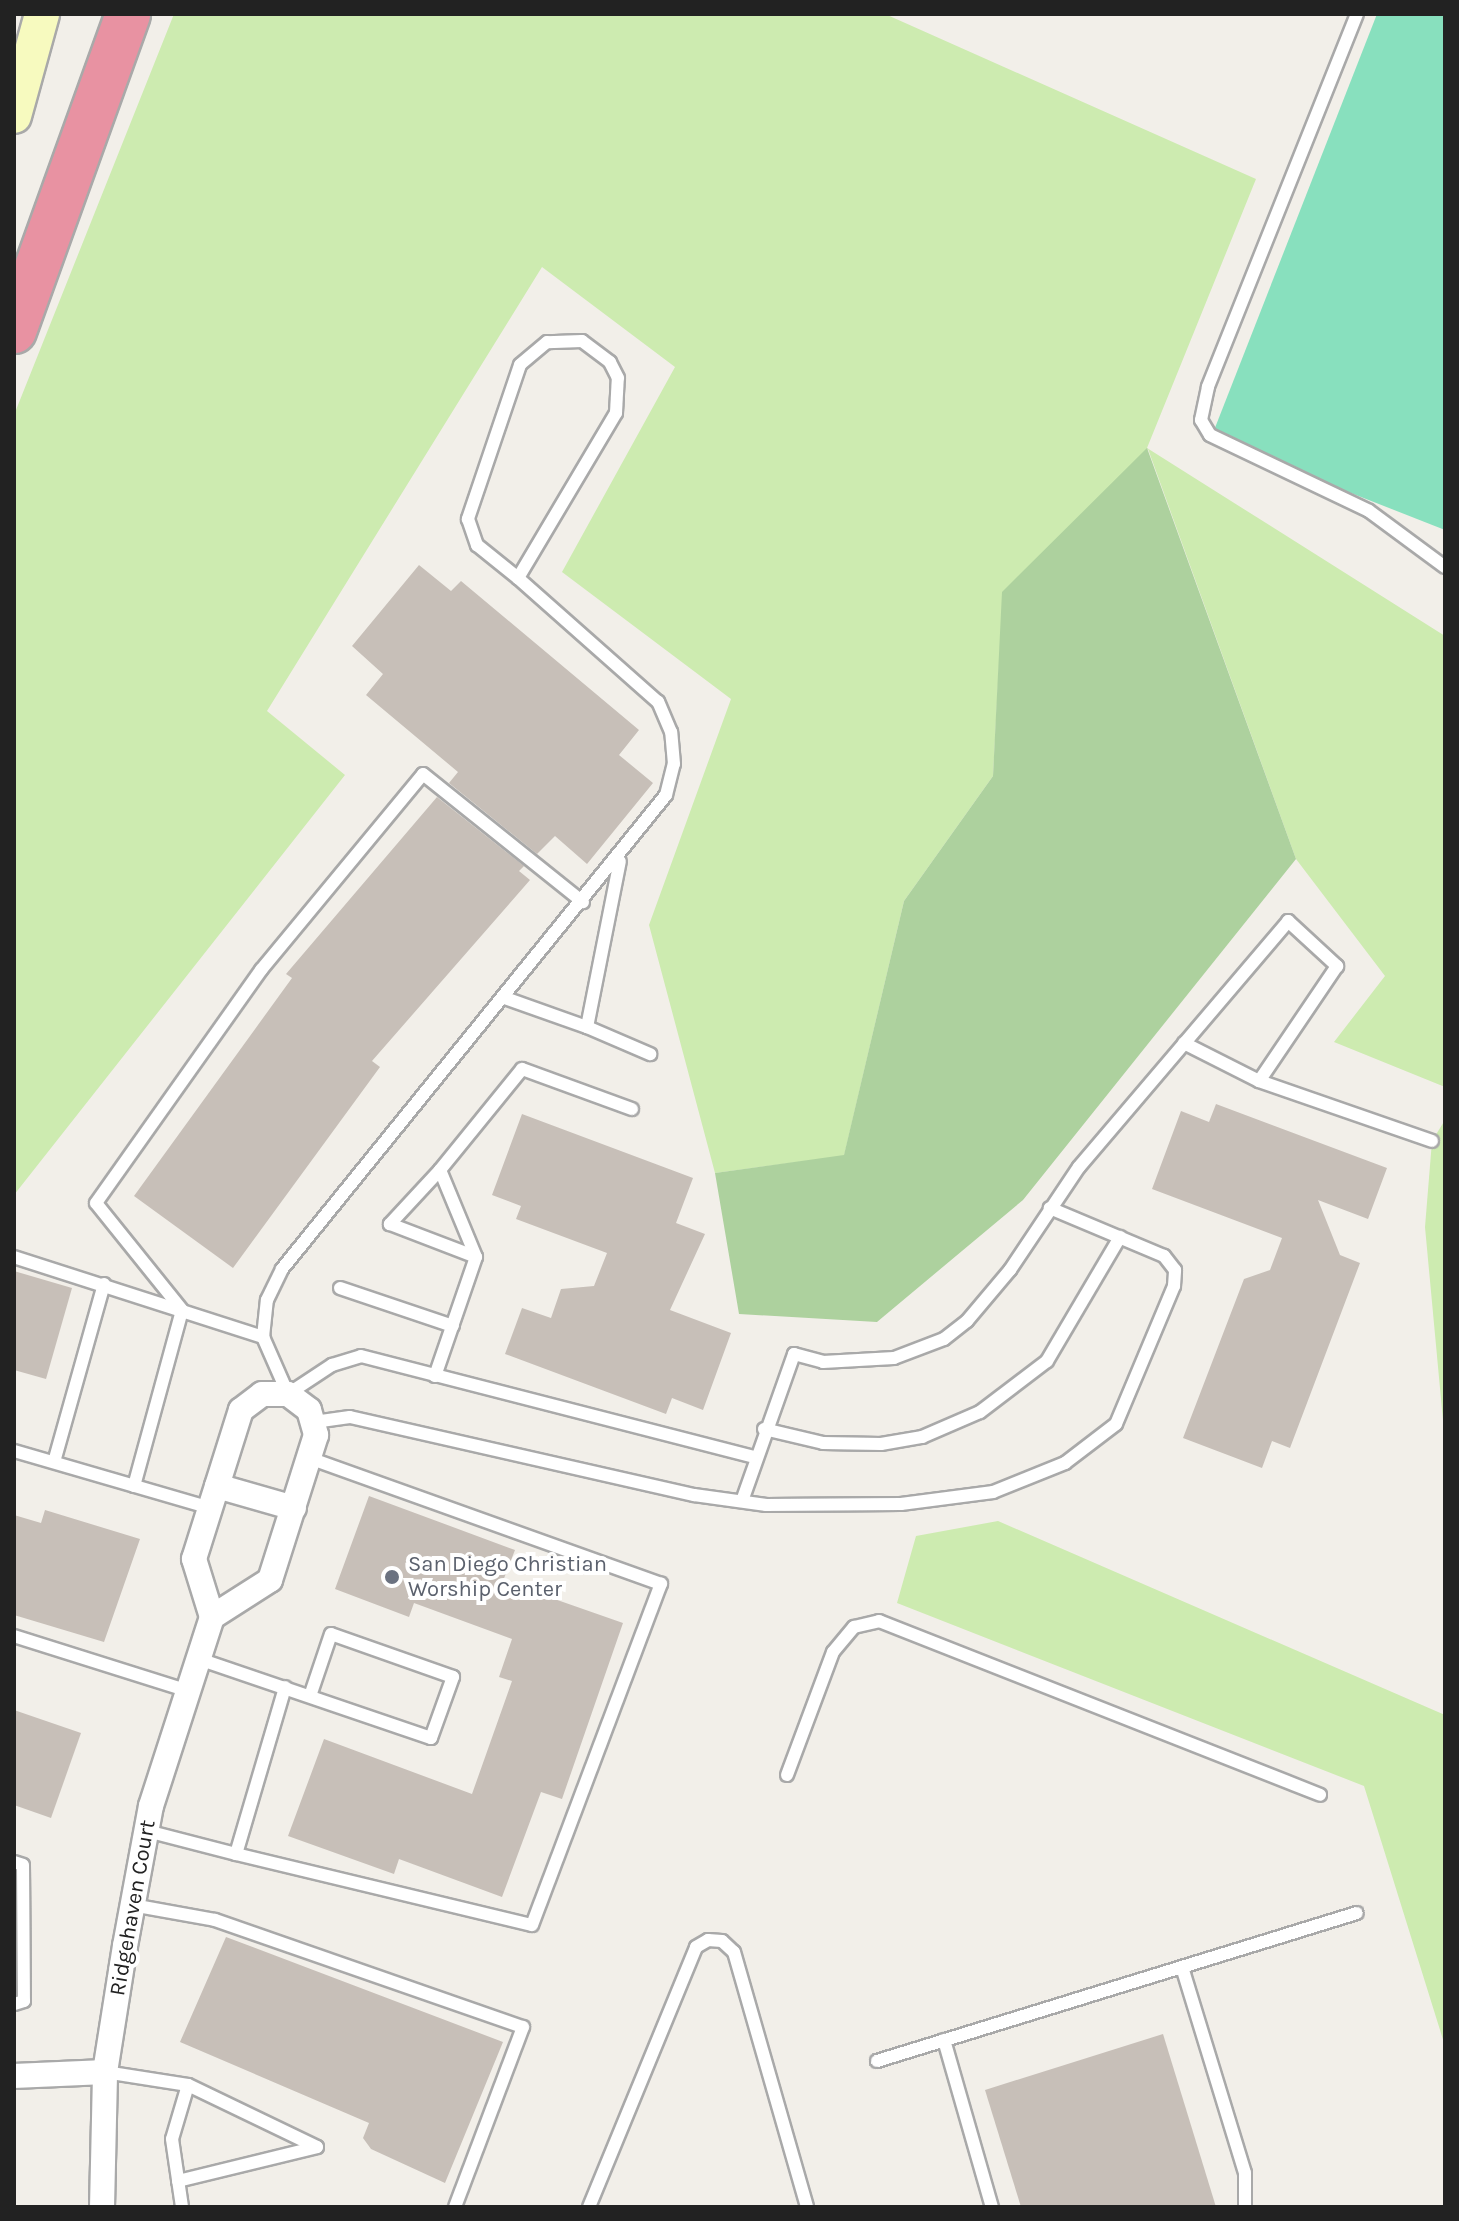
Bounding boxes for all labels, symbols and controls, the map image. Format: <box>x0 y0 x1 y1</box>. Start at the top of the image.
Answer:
place label: San Diego Christian Worship Center <box>408 1551 607 1602</box>
marker: San Diego Christian Worship Center <box>383 1568 401 1586</box>
street label: Ridgehaven Court <box>105 1818 161 1998</box>

